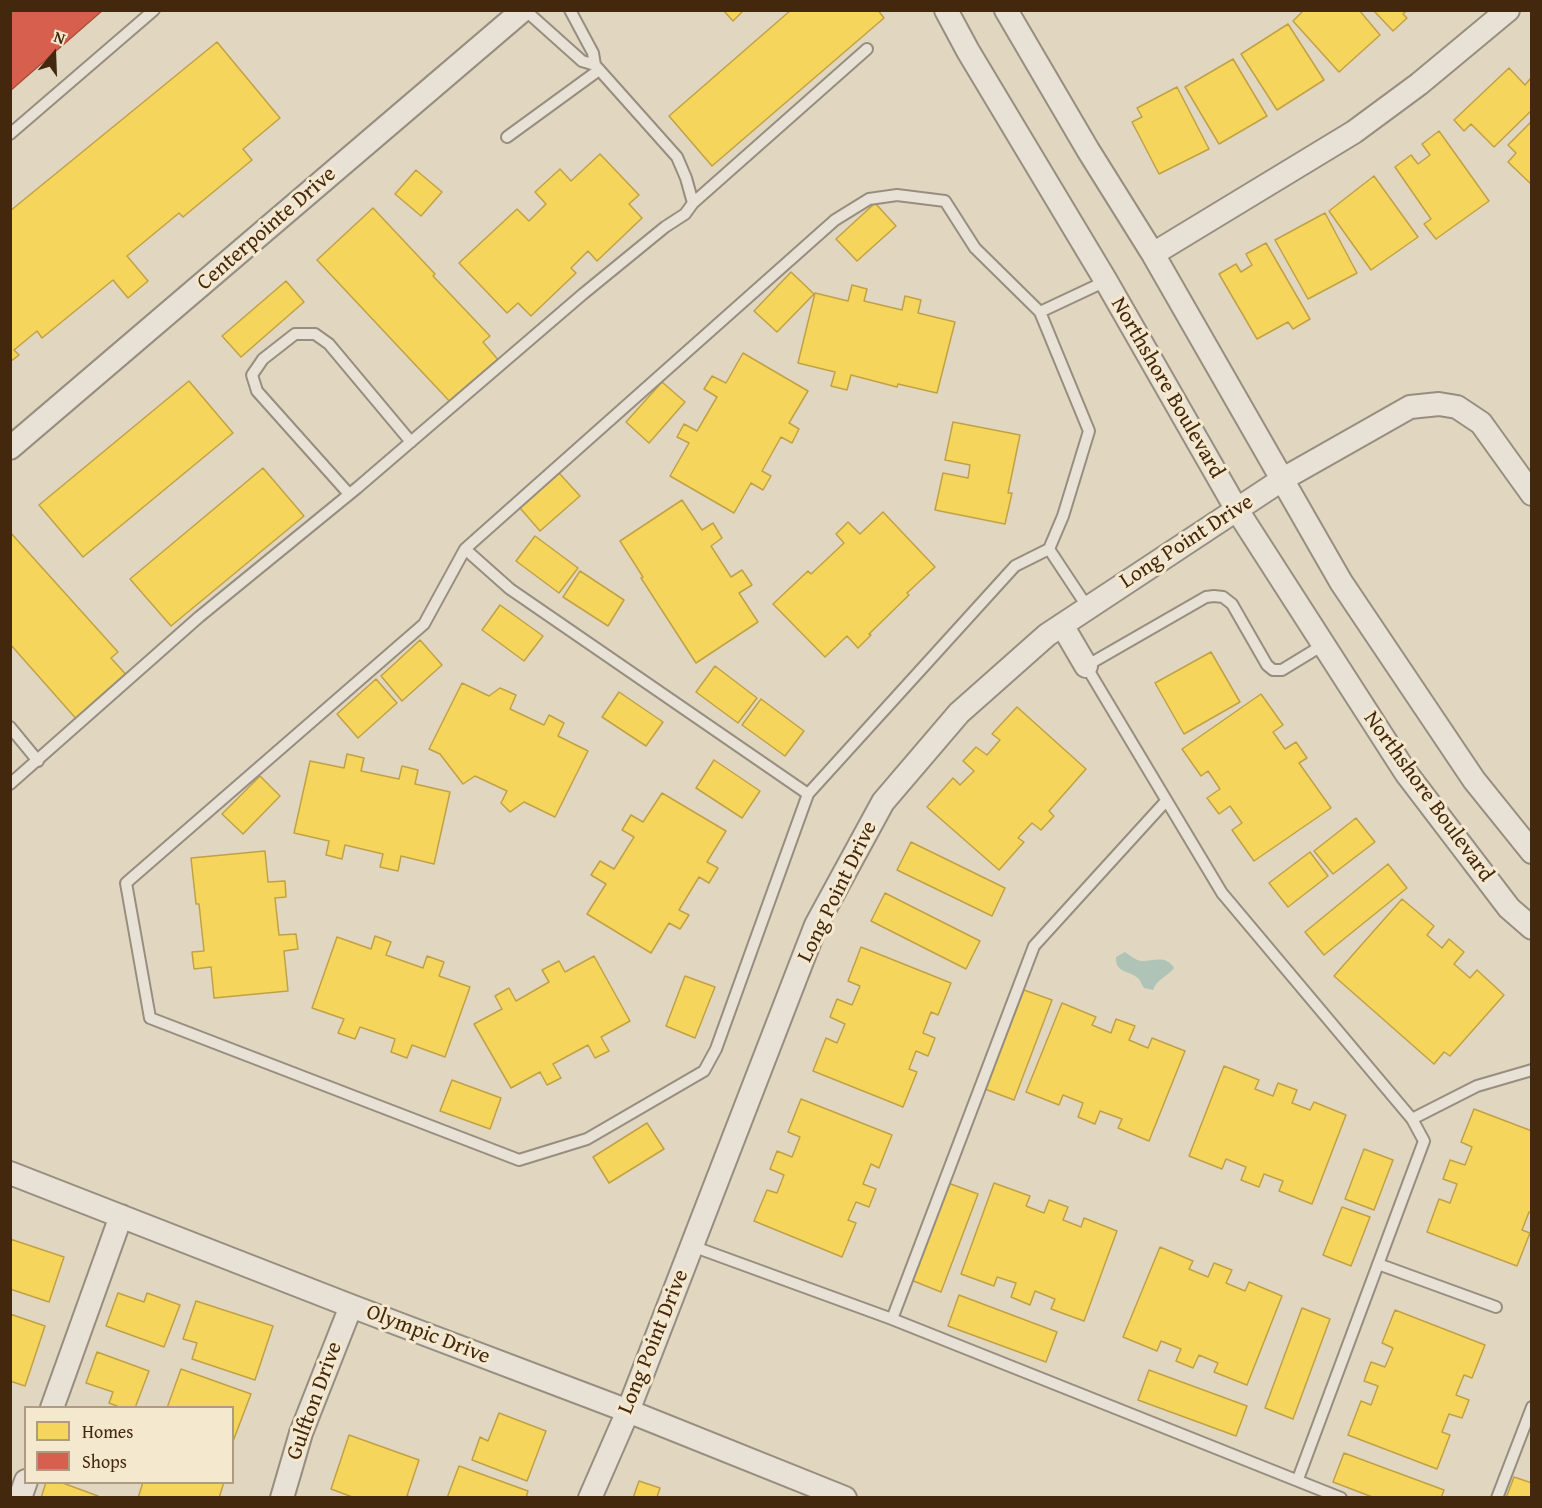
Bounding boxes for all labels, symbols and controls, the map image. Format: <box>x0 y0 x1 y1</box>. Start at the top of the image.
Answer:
north arrow <box>24 24 84 84</box>
text: N <box>51 24 69 50</box>
street label: Centerpointe Drive <box>192 161 342 297</box>
street label: Northshore Boulevard <box>1104 293 1230 483</box>
street label: Long Point Drive <box>1115 489 1259 595</box>
street label: Northshore Boulevard <box>1357 706 1499 888</box>
street label: Long Point Drive <box>792 817 884 967</box>
street label: Long Point Drive <box>613 1266 695 1418</box>
street label: Olympic Drive <box>362 1299 494 1371</box>
street label: Gulfton Drive <box>281 1338 349 1464</box>
legend <box>24 1406 234 1484</box>
text: Homes <box>82 1418 133 1445</box>
text: Shops <box>82 1448 127 1475</box>

